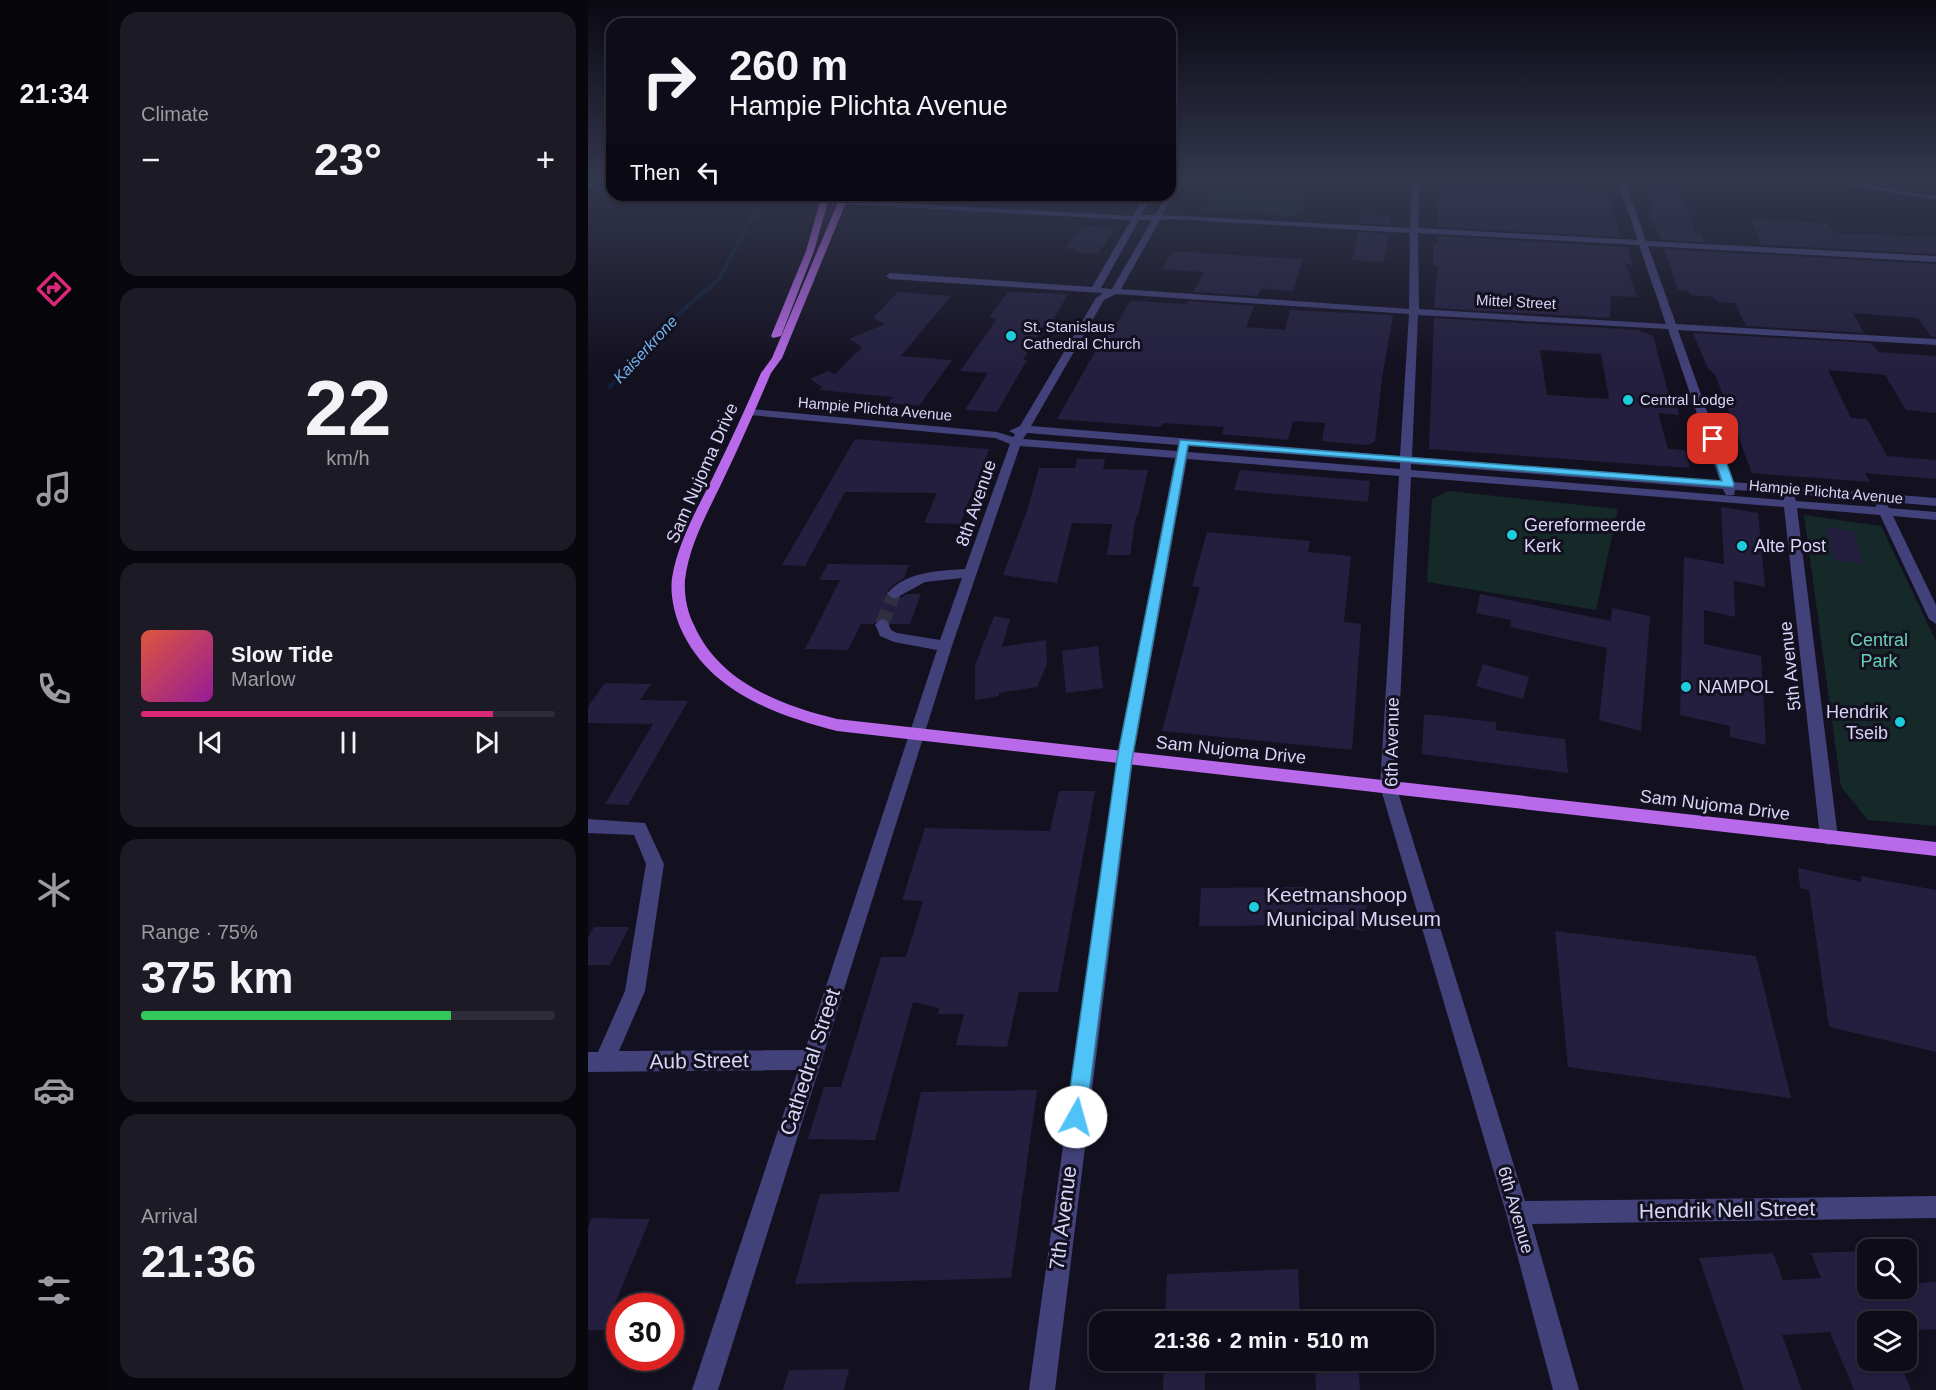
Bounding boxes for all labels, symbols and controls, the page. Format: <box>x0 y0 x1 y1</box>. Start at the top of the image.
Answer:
icon: right <box>630 42 708 120</box>
text: 260 m <box>729 42 848 89</box>
text: 21:34 <box>19 79 89 109</box>
text: Hampie Plichta Avenue <box>729 91 1008 121</box>
text: Climate <box>141 103 209 125</box>
text: 23° <box>314 134 382 185</box>
text: − <box>141 141 160 178</box>
text: + <box>536 141 555 178</box>
icon: left <box>692 156 725 189</box>
text: Then <box>630 160 680 185</box>
icon: directions <box>33 268 75 310</box>
street label: Mittel Street <box>1476 291 1557 312</box>
water label: Kaiserkrone <box>610 312 681 386</box>
place label: St. Stanislaus Cathedral Church <box>1023 318 1141 352</box>
marker: St. Stanislaus Cathedral Church <box>1004 329 1018 343</box>
text: 22 <box>305 364 391 452</box>
place label: Central Lodge <box>1640 391 1734 408</box>
street label: Hampie Plichta Avenue <box>797 393 953 424</box>
marker: Central Lodge <box>1621 393 1635 407</box>
street label: Sam Nujoma Drive <box>662 400 742 546</box>
pin <box>1687 413 1738 464</box>
icon: arrive <box>1696 422 1729 455</box>
text: km/h <box>326 447 370 469</box>
street label: 8th Avenue <box>952 457 1000 549</box>
icon: music <box>33 468 75 510</box>
street label: Hampie Plichta Avenue <box>1748 476 1904 507</box>
place label: Gereformeerde Kerk <box>1524 515 1646 556</box>
marker: Gereformeerde Kerk <box>1505 528 1519 542</box>
place label: Alte Post <box>1754 536 1826 556</box>
marker: Alte Post <box>1735 539 1749 553</box>
street label: 5th Avenue <box>1775 620 1805 712</box>
park label: Central Park <box>1850 630 1908 671</box>
text: Slow Tide <box>231 642 333 667</box>
icon: phone <box>33 668 75 710</box>
text: Marlow <box>231 668 295 690</box>
place label: NAMPOL <box>1698 677 1774 697</box>
marker: NAMPOL <box>1679 680 1693 694</box>
street label: 6th Avenue <box>1381 697 1403 787</box>
place label: Hendrik Tseib <box>1826 702 1889 743</box>
marker: Hendrik Tseib <box>1893 715 1907 729</box>
icon: previous <box>194 726 227 759</box>
icon: pause <box>332 726 365 759</box>
icon: next <box>470 726 503 759</box>
street label: Sam Nujoma Drive <box>1155 732 1307 768</box>
street label: Sam Nujoma Drive <box>1639 786 1791 824</box>
icon: climate <box>33 869 75 911</box>
place label: Keetmanshoop Municipal Museum <box>1266 883 1441 930</box>
marker: Keetmanshoop Municipal Museum <box>1247 900 1261 914</box>
text: Range · 75% <box>141 921 258 943</box>
text: 375 km <box>141 952 294 1003</box>
street label: Cathedral Street <box>775 985 844 1138</box>
street label: Aub Street <box>649 1048 749 1073</box>
icon: car <box>33 1069 75 1111</box>
position arrow <box>1044 1085 1108 1149</box>
street label: 6th Avenue <box>1494 1164 1538 1256</box>
street label: 7th Avenue <box>1045 1165 1080 1271</box>
street label: Hendrik Nell Street <box>1639 1196 1815 1223</box>
text: Arrival <box>141 1205 198 1227</box>
text: 21:36 <box>141 1236 256 1287</box>
map controls <box>1857 1239 1917 1371</box>
button: search <box>1857 1239 1917 1299</box>
icon: filters <box>33 1269 75 1311</box>
speed limit sign: 30 <box>606 1293 684 1371</box>
button: layers <box>1857 1311 1917 1371</box>
text: 21:36 · 2 min · 510 m <box>1154 1328 1369 1353</box>

